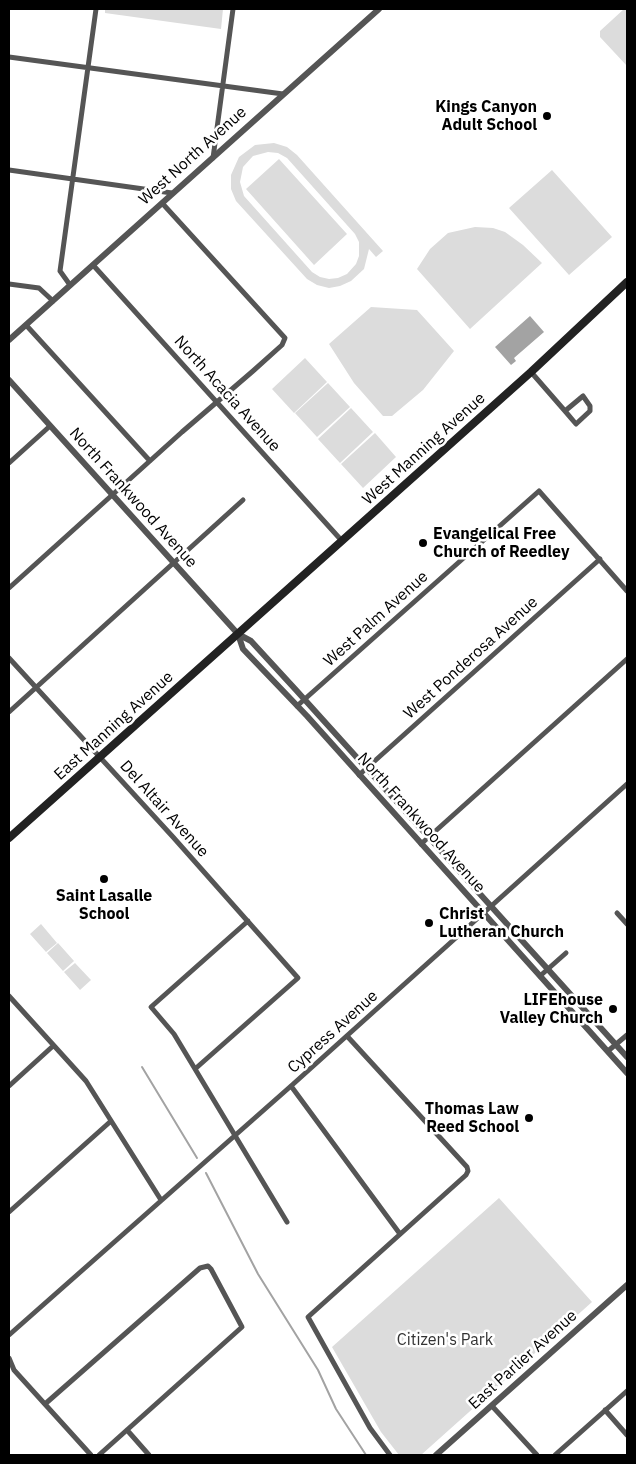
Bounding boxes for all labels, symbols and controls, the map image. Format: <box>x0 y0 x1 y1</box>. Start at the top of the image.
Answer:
place label: Kings Canyon Adult School <box>435 97 537 135</box>
street label: West North Avenue <box>135 103 251 209</box>
marker: Kings Canyon Adult School <box>541 110 553 122</box>
street label: North Acacia Avenue <box>170 332 284 456</box>
street label: West Manning Avenue <box>359 389 489 509</box>
street label: North Frankwood Avenue <box>65 424 201 572</box>
place label: Evangelical Free Church of Reedley <box>433 524 569 562</box>
marker: Evangelical Free Church of Reedley <box>417 537 429 549</box>
street label: West Palm Avenue <box>320 567 432 671</box>
street label: West Ponderosa Avenue <box>400 593 542 723</box>
street label: East Manning Avenue <box>51 668 177 784</box>
street label: North Frankwood Avenue <box>353 749 489 897</box>
street label: Del Altair Avenue <box>116 757 212 861</box>
marker: Saint Lasalle School <box>98 873 110 885</box>
place label: Saint Lasalle School <box>56 886 152 924</box>
place label: Christ Lutheran Church <box>439 904 564 942</box>
marker: Christ Lutheran Church <box>423 917 435 929</box>
street label: Cypress Avenue <box>284 987 382 1077</box>
place label: LIFEhouse Valley Church <box>500 990 603 1028</box>
marker: LIFEhouse Valley Church <box>607 1003 619 1015</box>
place label: Thomas Law Reed School <box>425 1099 519 1137</box>
marker: Thomas Law Reed School <box>523 1112 535 1124</box>
street label: East Parlier Avenue <box>465 1306 581 1414</box>
park label: Citizen's Park <box>397 1330 493 1350</box>

